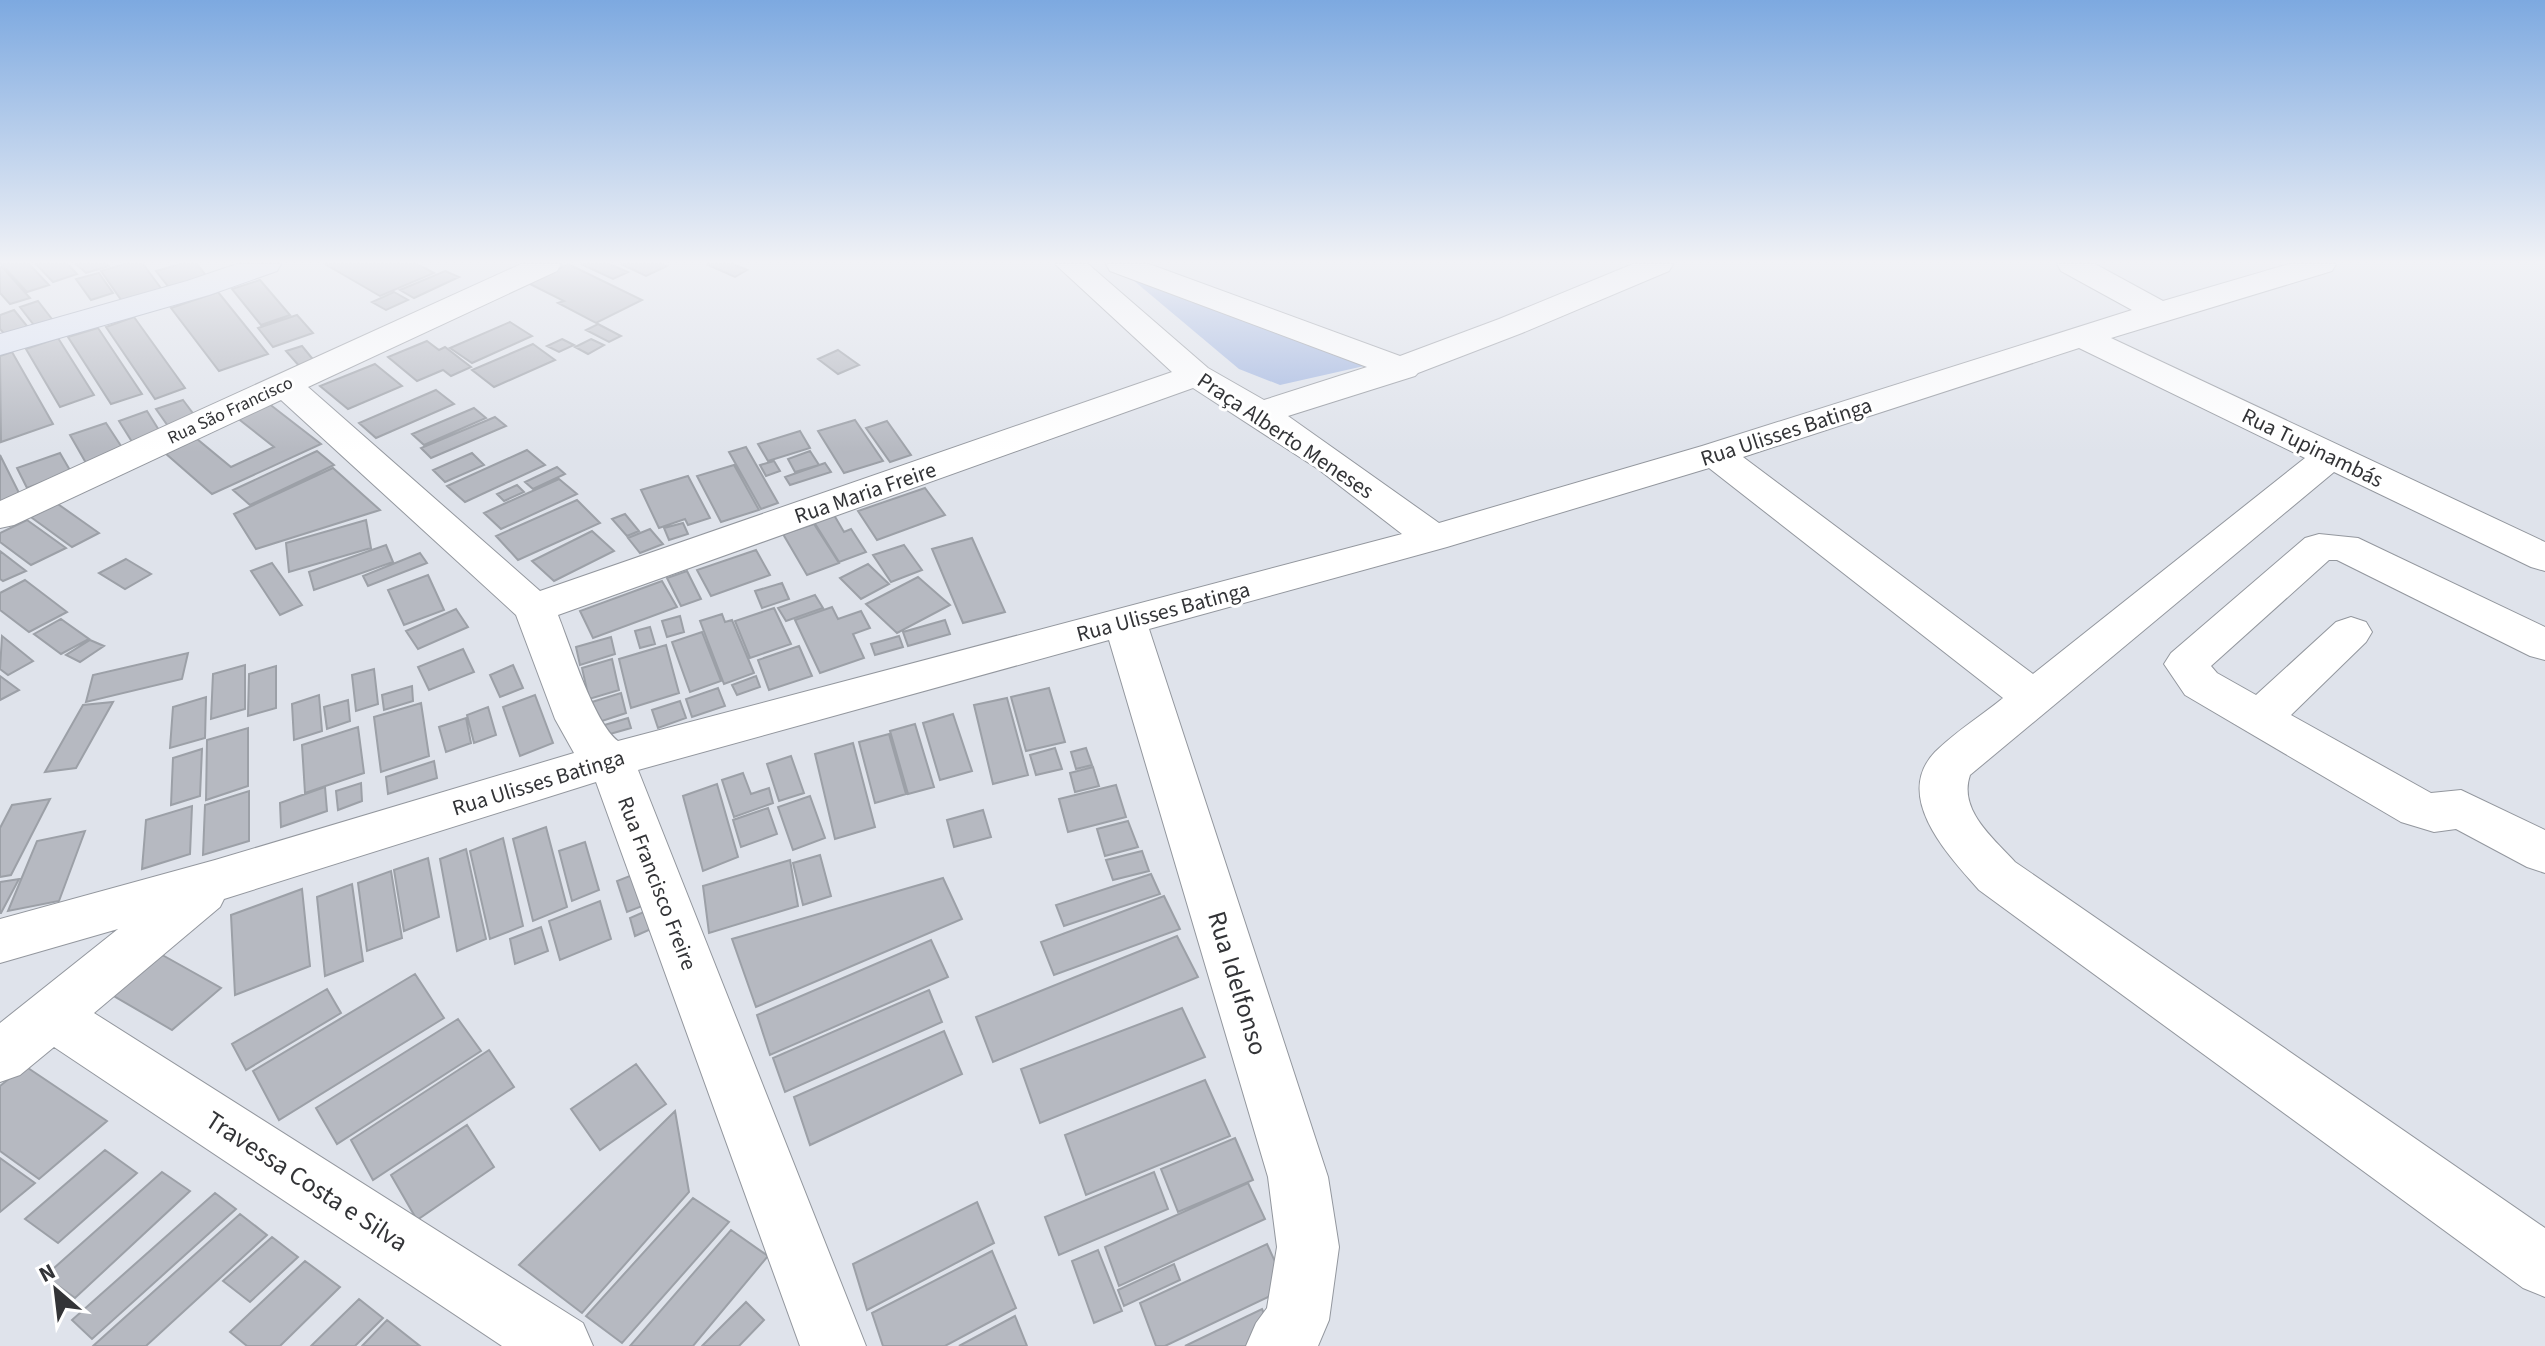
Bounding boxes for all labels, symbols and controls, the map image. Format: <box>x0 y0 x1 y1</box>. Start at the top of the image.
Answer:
street label: Praça Alberto Meneses <box>1191 365 1380 507</box>
street label: Rua São Francisco <box>163 370 297 450</box>
street label: Rua Ulisses Batinga <box>1696 389 1876 475</box>
street label: Rua Tupinambás <box>2236 400 2389 496</box>
street label: Rua Maria Freire <box>790 454 941 532</box>
street label: Rua Ulisses Batinga <box>1073 573 1254 651</box>
street label: Rua Ulisses Batinga <box>448 742 628 824</box>
street label: Rua Francisco Freire <box>609 792 705 975</box>
street label: Rua Idelfonso <box>1198 907 1277 1060</box>
street label: Travessa Costa e Silva <box>198 1102 415 1261</box>
north arrow <box>16 1250 96 1330</box>
text: N <box>33 1256 61 1291</box>

